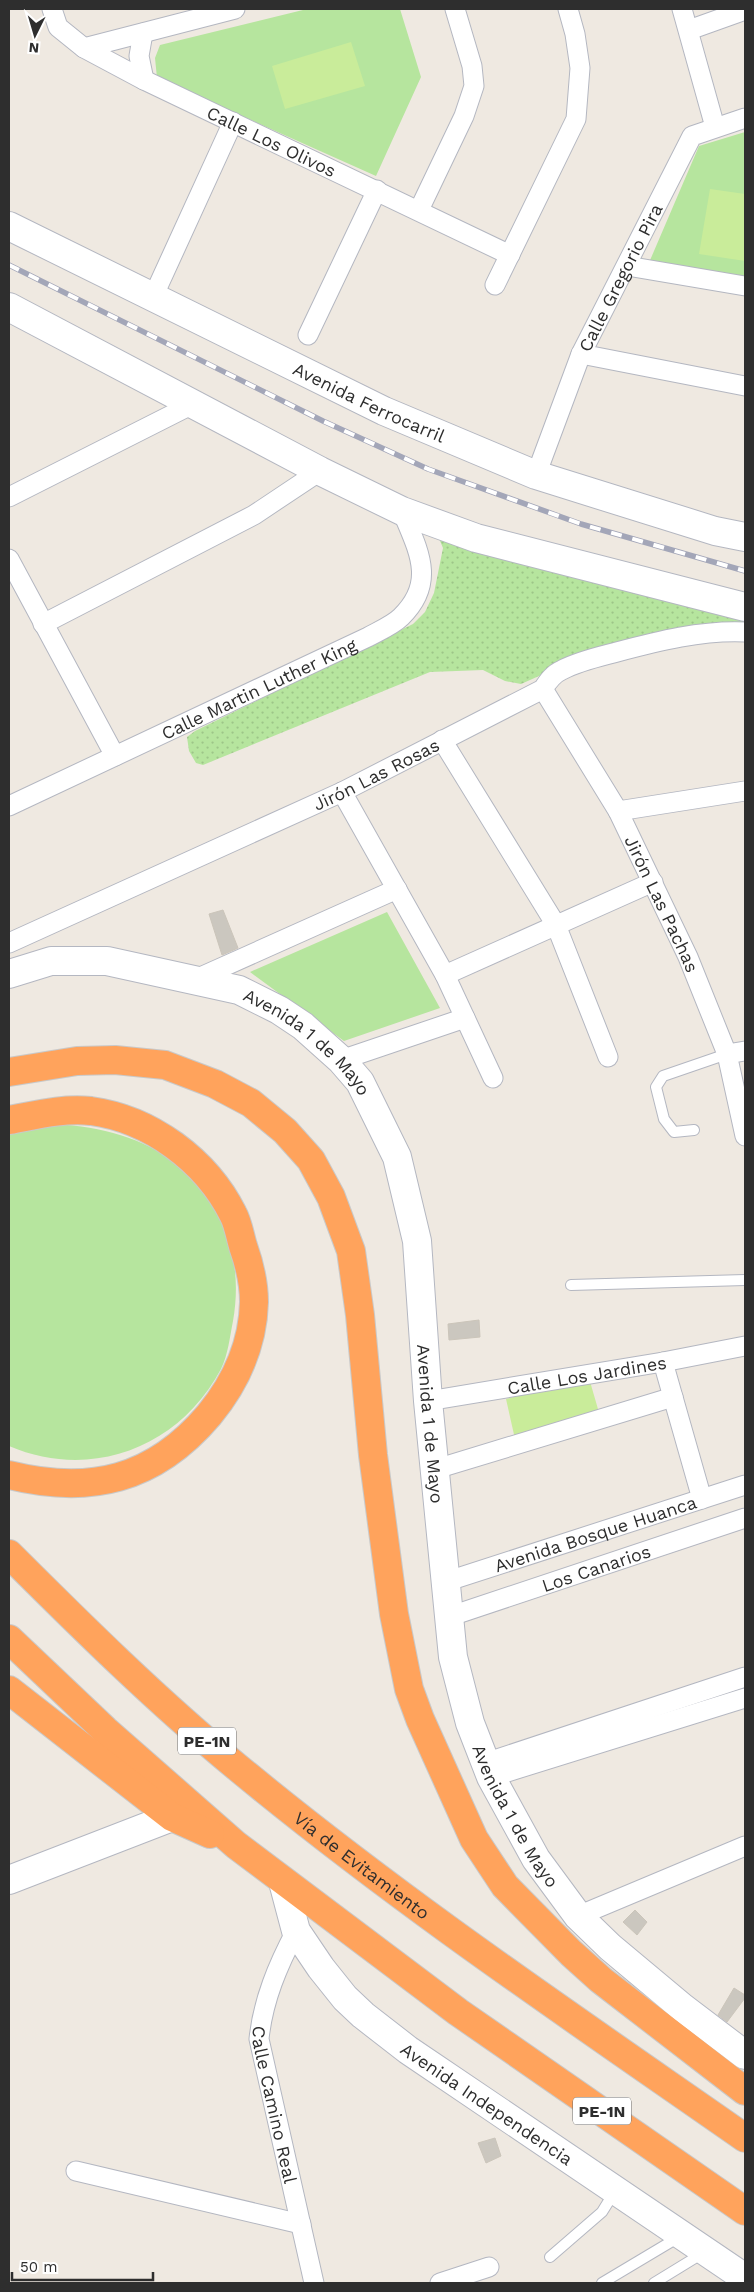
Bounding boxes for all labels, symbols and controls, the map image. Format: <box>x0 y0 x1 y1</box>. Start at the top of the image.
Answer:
north arrow <box>10 10 60 60</box>
text: N <box>28 40 40 56</box>
street label: Calle Los Olivos <box>204 101 340 181</box>
street label: Calle Gregorio Pira <box>574 200 666 355</box>
street label: Avenida Ferrocarril <box>290 357 449 446</box>
street label: Calle Martin Luther King <box>158 633 360 743</box>
street label: Jirón Las Rosas <box>310 734 443 814</box>
street label: Jirón Las Pachas <box>621 832 703 975</box>
street label: Avenida 1 de Mayo <box>240 984 375 1099</box>
street label: Avenida 1 de Mayo <box>414 1343 448 1504</box>
street label: Calle Los Jardines <box>506 1351 668 1398</box>
street label: Avenida Bosque Huanca <box>492 1491 699 1576</box>
street label: Los Canarios <box>539 1540 653 1596</box>
road number: PE-1N <box>178 1728 236 1754</box>
street label: Avenida 1 de Mayo <box>469 1741 563 1891</box>
street label: Vía de Evitamiento <box>290 1807 434 1923</box>
street label: Calle Camino Real <box>249 2025 302 2186</box>
street label: Avenida Independencia <box>397 2038 577 2169</box>
road number: PE-1N <box>573 2098 631 2124</box>
scale bar <box>12 2250 154 2282</box>
text: 50 m <box>20 2258 57 2276</box>

